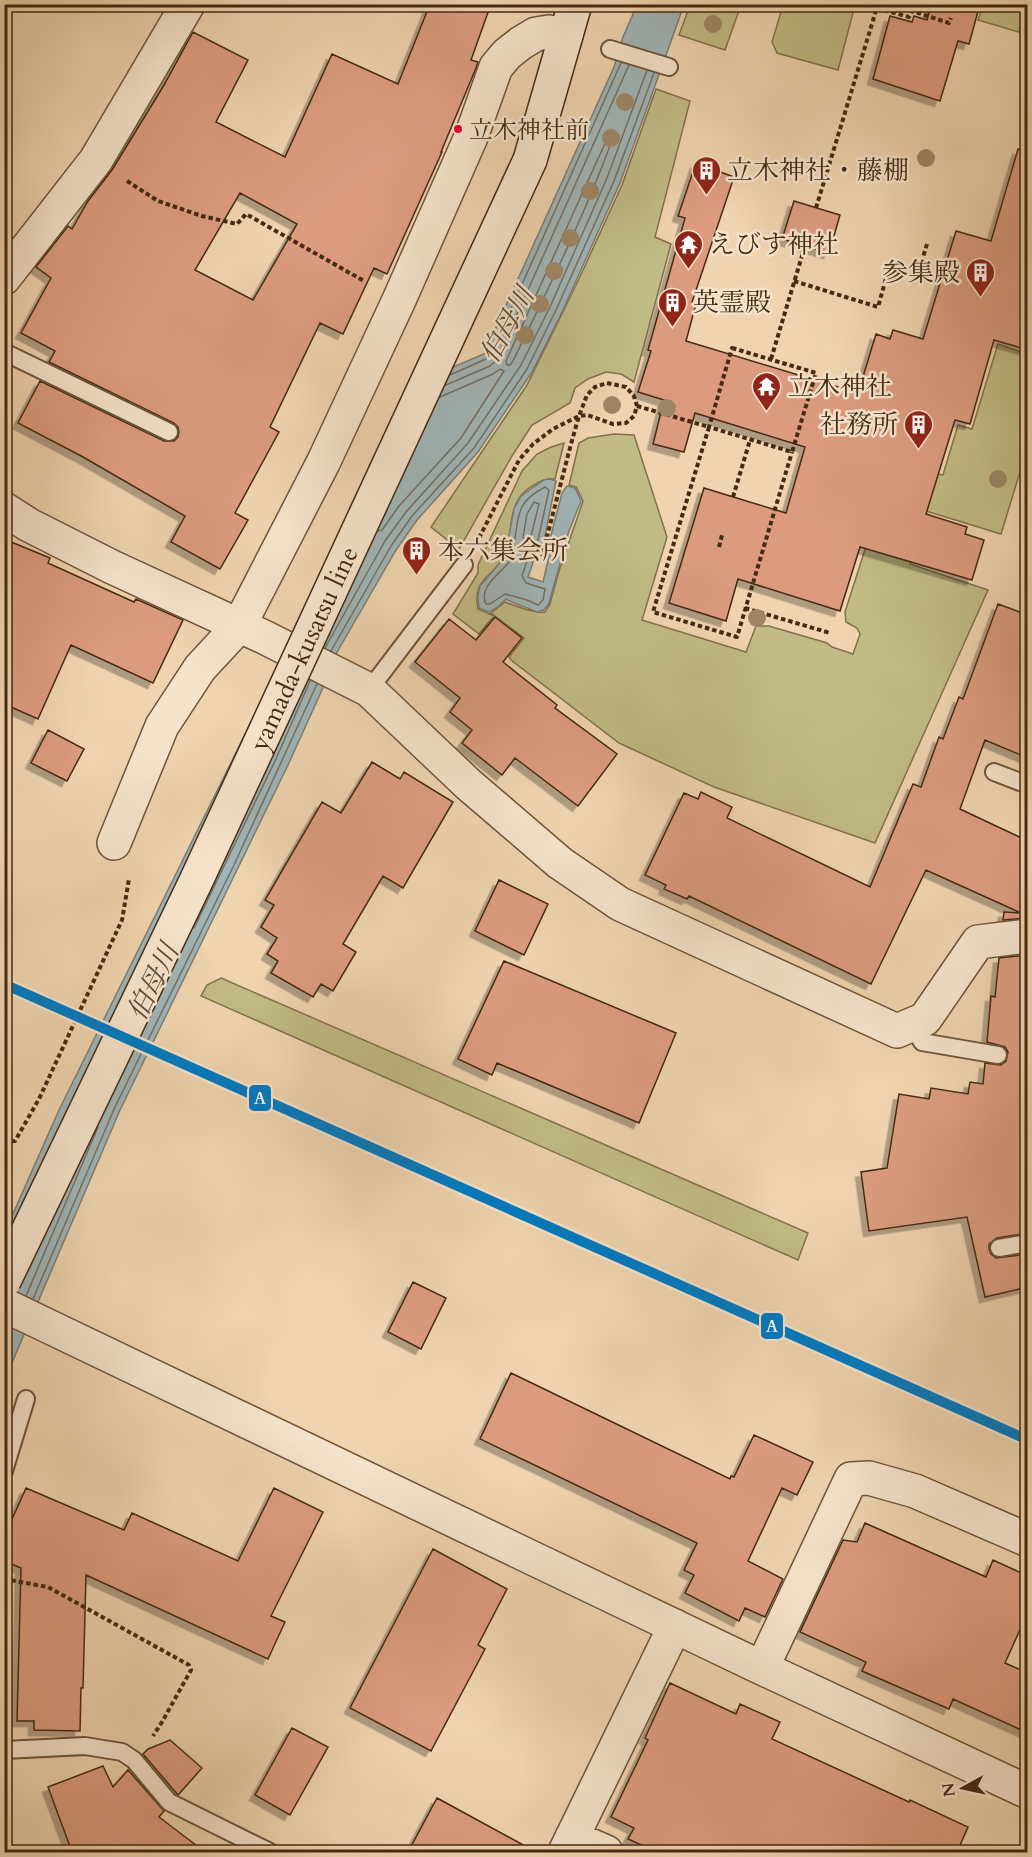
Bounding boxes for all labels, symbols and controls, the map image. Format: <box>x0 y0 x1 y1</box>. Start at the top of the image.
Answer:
place label: 立木神社前 <box>469 114 589 147</box>
marker: 立木神社前 <box>452 123 464 135</box>
place label: 立木神社・藤棚 <box>727 153 909 188</box>
building icon: 立木神社・藤棚 <box>690 154 722 196</box>
place label: えびす神社 <box>709 227 839 262</box>
temple icon: えびす神社 <box>672 228 704 270</box>
place label: 参集殿 <box>882 255 960 290</box>
building icon: 参集殿 <box>965 256 997 298</box>
water label: 伯母川 <box>472 278 545 370</box>
place label: 英霊殿 <box>693 285 771 320</box>
building icon: 英霊殿 <box>656 286 688 328</box>
place label: 立木神社 <box>788 369 892 404</box>
temple icon: 立木神社 <box>751 370 783 412</box>
place label: 社務所 <box>820 407 898 442</box>
building icon: 社務所 <box>903 408 935 450</box>
place label: 本六集会所 <box>438 533 568 568</box>
building icon: 本六集会所 <box>401 534 433 576</box>
street label: yamada-kusatsu line <box>241 541 367 758</box>
water label: 伯母川 <box>119 935 189 1027</box>
line badge: A <box>248 1084 272 1112</box>
text: A <box>254 1088 266 1110</box>
line badge: A <box>760 1312 784 1340</box>
text: A <box>766 1316 778 1338</box>
north arrow <box>933 1758 993 1818</box>
text: N <box>937 1781 961 1798</box>

